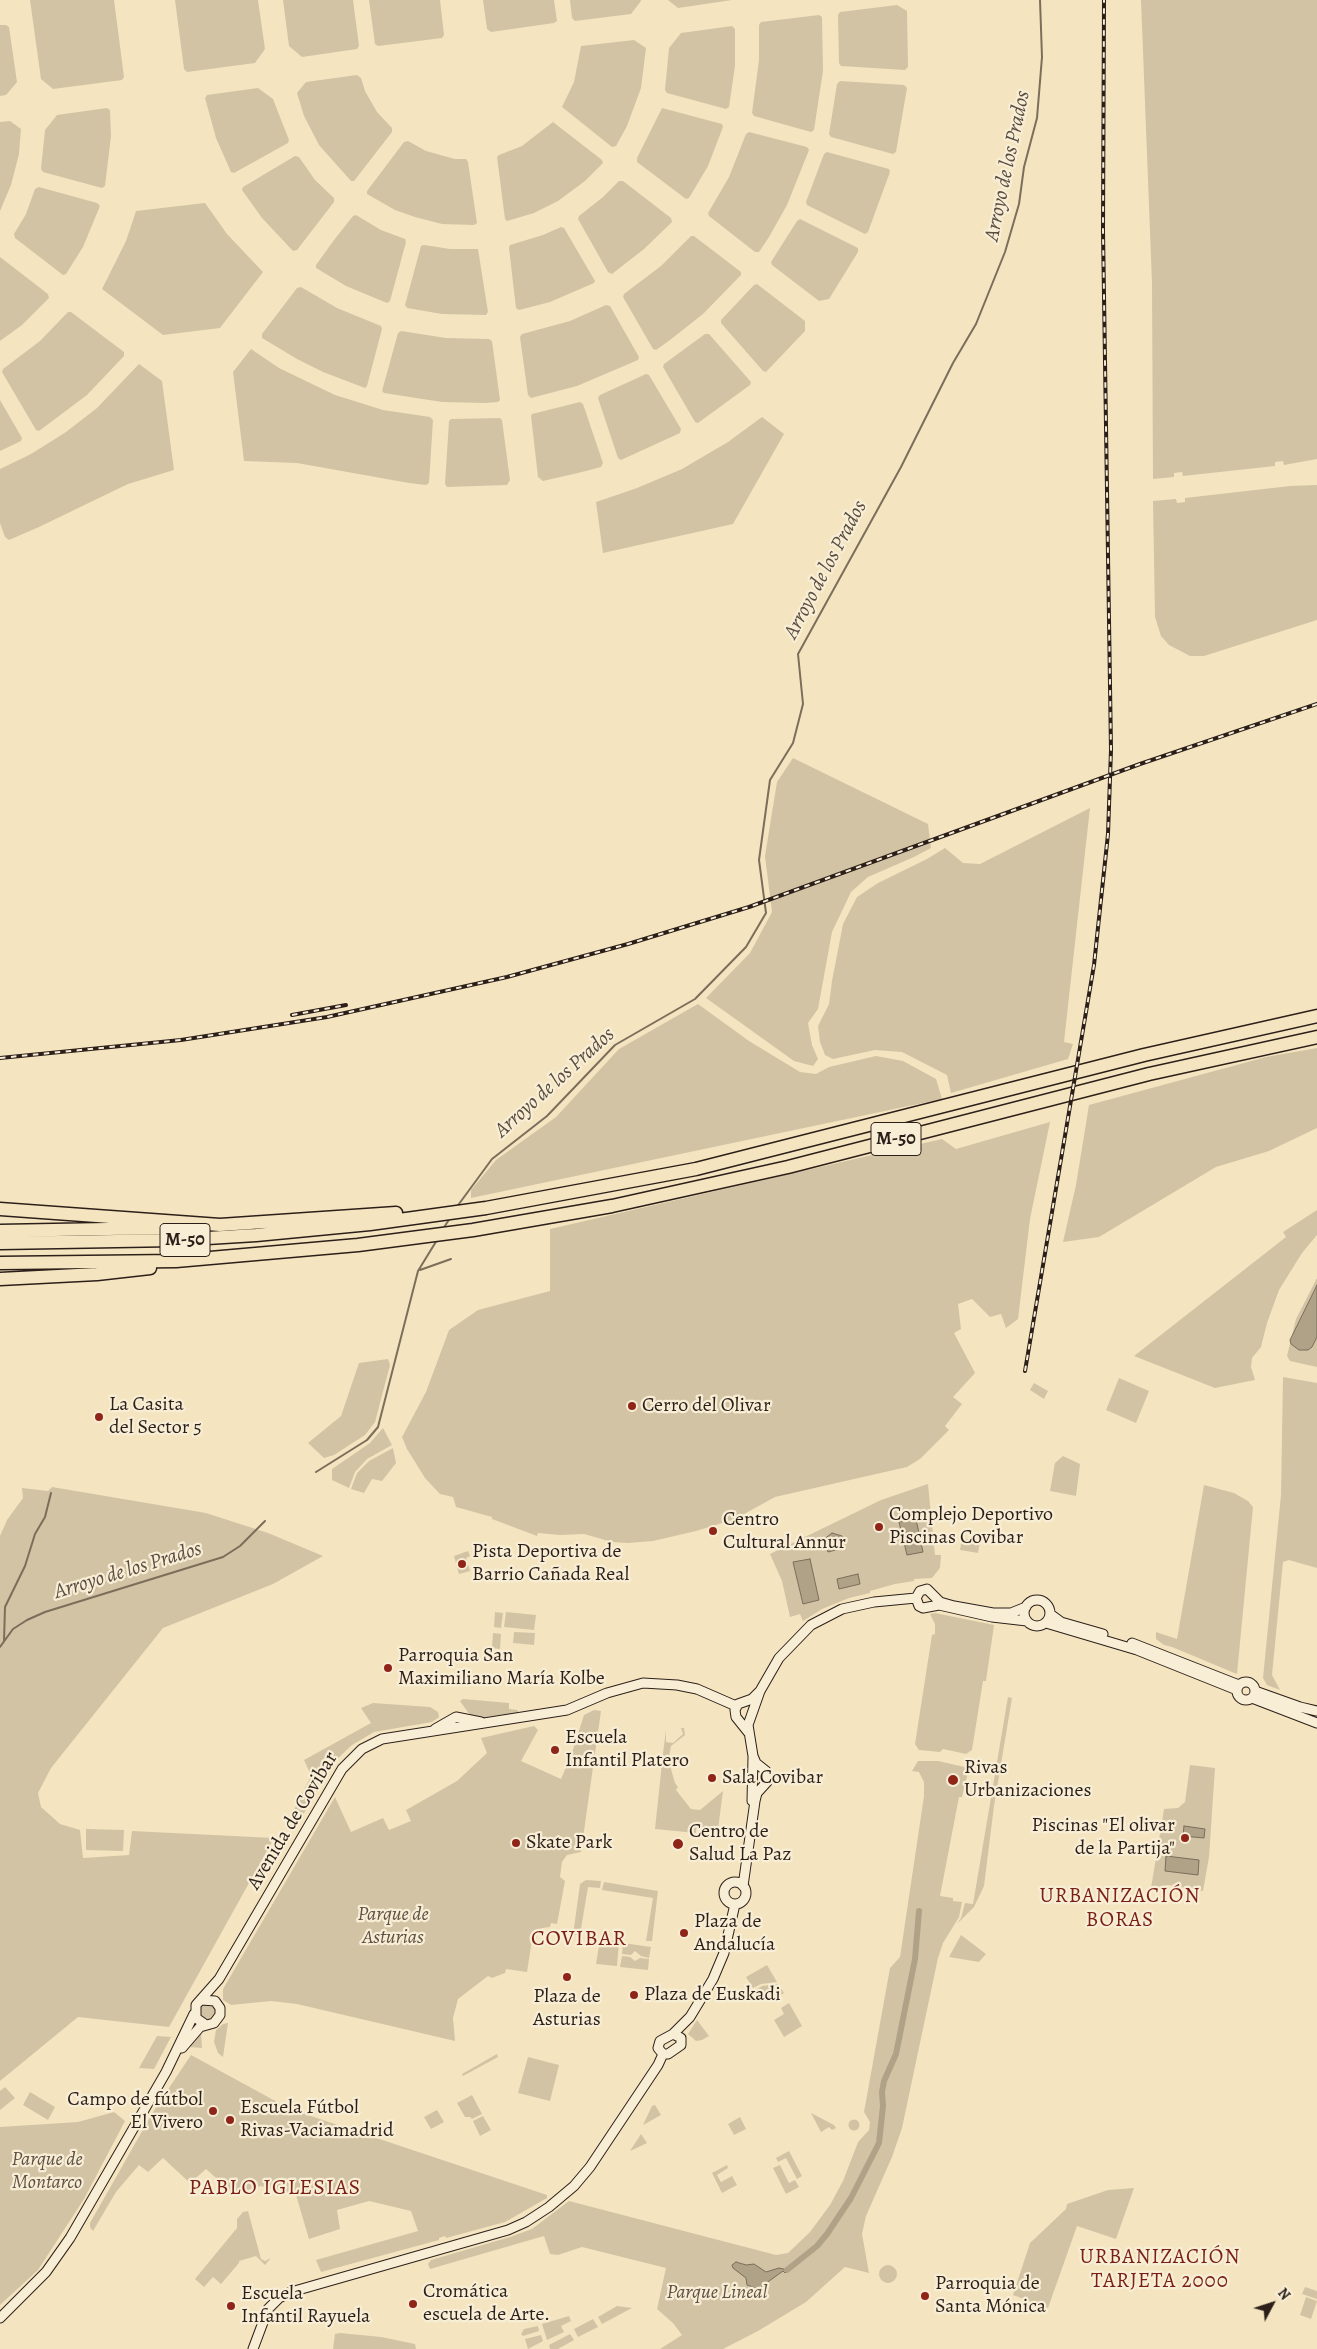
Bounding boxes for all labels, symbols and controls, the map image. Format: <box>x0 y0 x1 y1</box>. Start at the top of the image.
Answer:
water label: Arroyo de los Prados <box>980 89 1036 243</box>
water label: Arroyo de los Prados <box>779 497 873 643</box>
water label: Arroyo de los Prados <box>490 1022 620 1144</box>
road number: M-50 <box>871 1122 921 1156</box>
road number: M-50 <box>160 1224 210 1256</box>
place label: La Casita del Sector 5 <box>109 1393 202 1440</box>
place label: Cerro del Olivar <box>642 1394 771 1418</box>
marker: Cerro del Olivar <box>626 1400 638 1412</box>
marker: La Casita del Sector 5 <box>93 1411 105 1423</box>
place label: Complejo Deportivo Piscinas Covibar <box>889 1503 1053 1550</box>
place label: Centro Cultural Annur <box>723 1508 846 1555</box>
marker: Complejo Deportivo Piscinas Covibar <box>873 1521 885 1533</box>
marker: Centro Cultural Annur <box>707 1525 719 1537</box>
water label: Arroyo de los Prados <box>51 1537 205 1605</box>
place label: Pista Deportiva de Barrio Cañada Real <box>472 1540 629 1587</box>
marker: Pista Deportiva de Barrio Cañada Real <box>456 1558 468 1570</box>
place label: Parroquia San Maximiliano María Kolbe <box>398 1644 605 1691</box>
marker: Parroquia San Maximiliano María Kolbe <box>382 1662 394 1674</box>
place label: Escuela Infantil Platero <box>565 1726 689 1773</box>
marker: Escuela Infantil Platero <box>549 1744 561 1756</box>
street label: Avenida de Covibar <box>242 1748 344 1894</box>
place label: Rivas Urbanizaciones <box>964 1756 1092 1803</box>
place label: Sala Covibar <box>722 1766 823 1790</box>
marker: Sala Covibar <box>706 1772 718 1784</box>
marker: Rivas Urbanizaciones <box>946 1773 960 1787</box>
place label: Piscinas "El olivar de la Partija" <box>1031 1814 1175 1861</box>
place label: Centro de Salud La Paz <box>689 1820 791 1867</box>
place label: Skate Park <box>526 1831 612 1855</box>
marker: Piscinas "El olivar de la Partija" <box>1179 1832 1191 1844</box>
marker: Skate Park <box>510 1837 522 1849</box>
marker: Centro de Salud La Paz <box>671 1837 685 1851</box>
district label: URBANIZACIÓN BORAS <box>1038 1884 1202 1934</box>
park label: Parque de Asturias <box>357 1903 429 1950</box>
place label: Plaza de Andalucía <box>694 1910 775 1957</box>
district label: COVIBAR <box>530 1927 628 1953</box>
marker: Plaza de Andalucía <box>678 1927 690 1939</box>
marker: Plaza de Asturias <box>561 1971 573 1983</box>
place label: Plaza de Euskadi <box>644 1983 781 2007</box>
place label: Plaza de Asturias <box>533 1985 601 2032</box>
marker: Plaza de Euskadi <box>628 1989 640 2001</box>
place label: Campo de fútbol El Vivero <box>67 2088 203 2135</box>
place label: Escuela Fútbol Rivas-Vaciamadrid <box>240 2096 394 2143</box>
marker: Campo de fútbol El Vivero <box>207 2105 219 2117</box>
marker: Escuela Fútbol Rivas-Vaciamadrid <box>224 2114 236 2126</box>
park label: Parque de Montarco <box>11 2148 83 2195</box>
district label: PABLO IGLESIAS <box>187 2176 363 2202</box>
district label: URBANIZACIÓN TARJETA 2000 <box>1078 2245 1242 2295</box>
place label: Parroquia de Santa Mónica <box>935 2272 1046 2319</box>
north arrow <box>1247 2279 1297 2329</box>
place label: Cromática escuela de Arte. <box>423 2280 550 2327</box>
park label: Parque Lineal <box>666 2281 768 2305</box>
place label: Escuela Infantil Rayuela <box>241 2282 370 2329</box>
text: N <box>1273 2284 1294 2304</box>
marker: Parroquia de Santa Mónica <box>919 2290 931 2302</box>
marker: Cromática escuela de Arte. <box>407 2298 419 2310</box>
marker: Escuela Infantil Rayuela <box>225 2300 237 2312</box>

